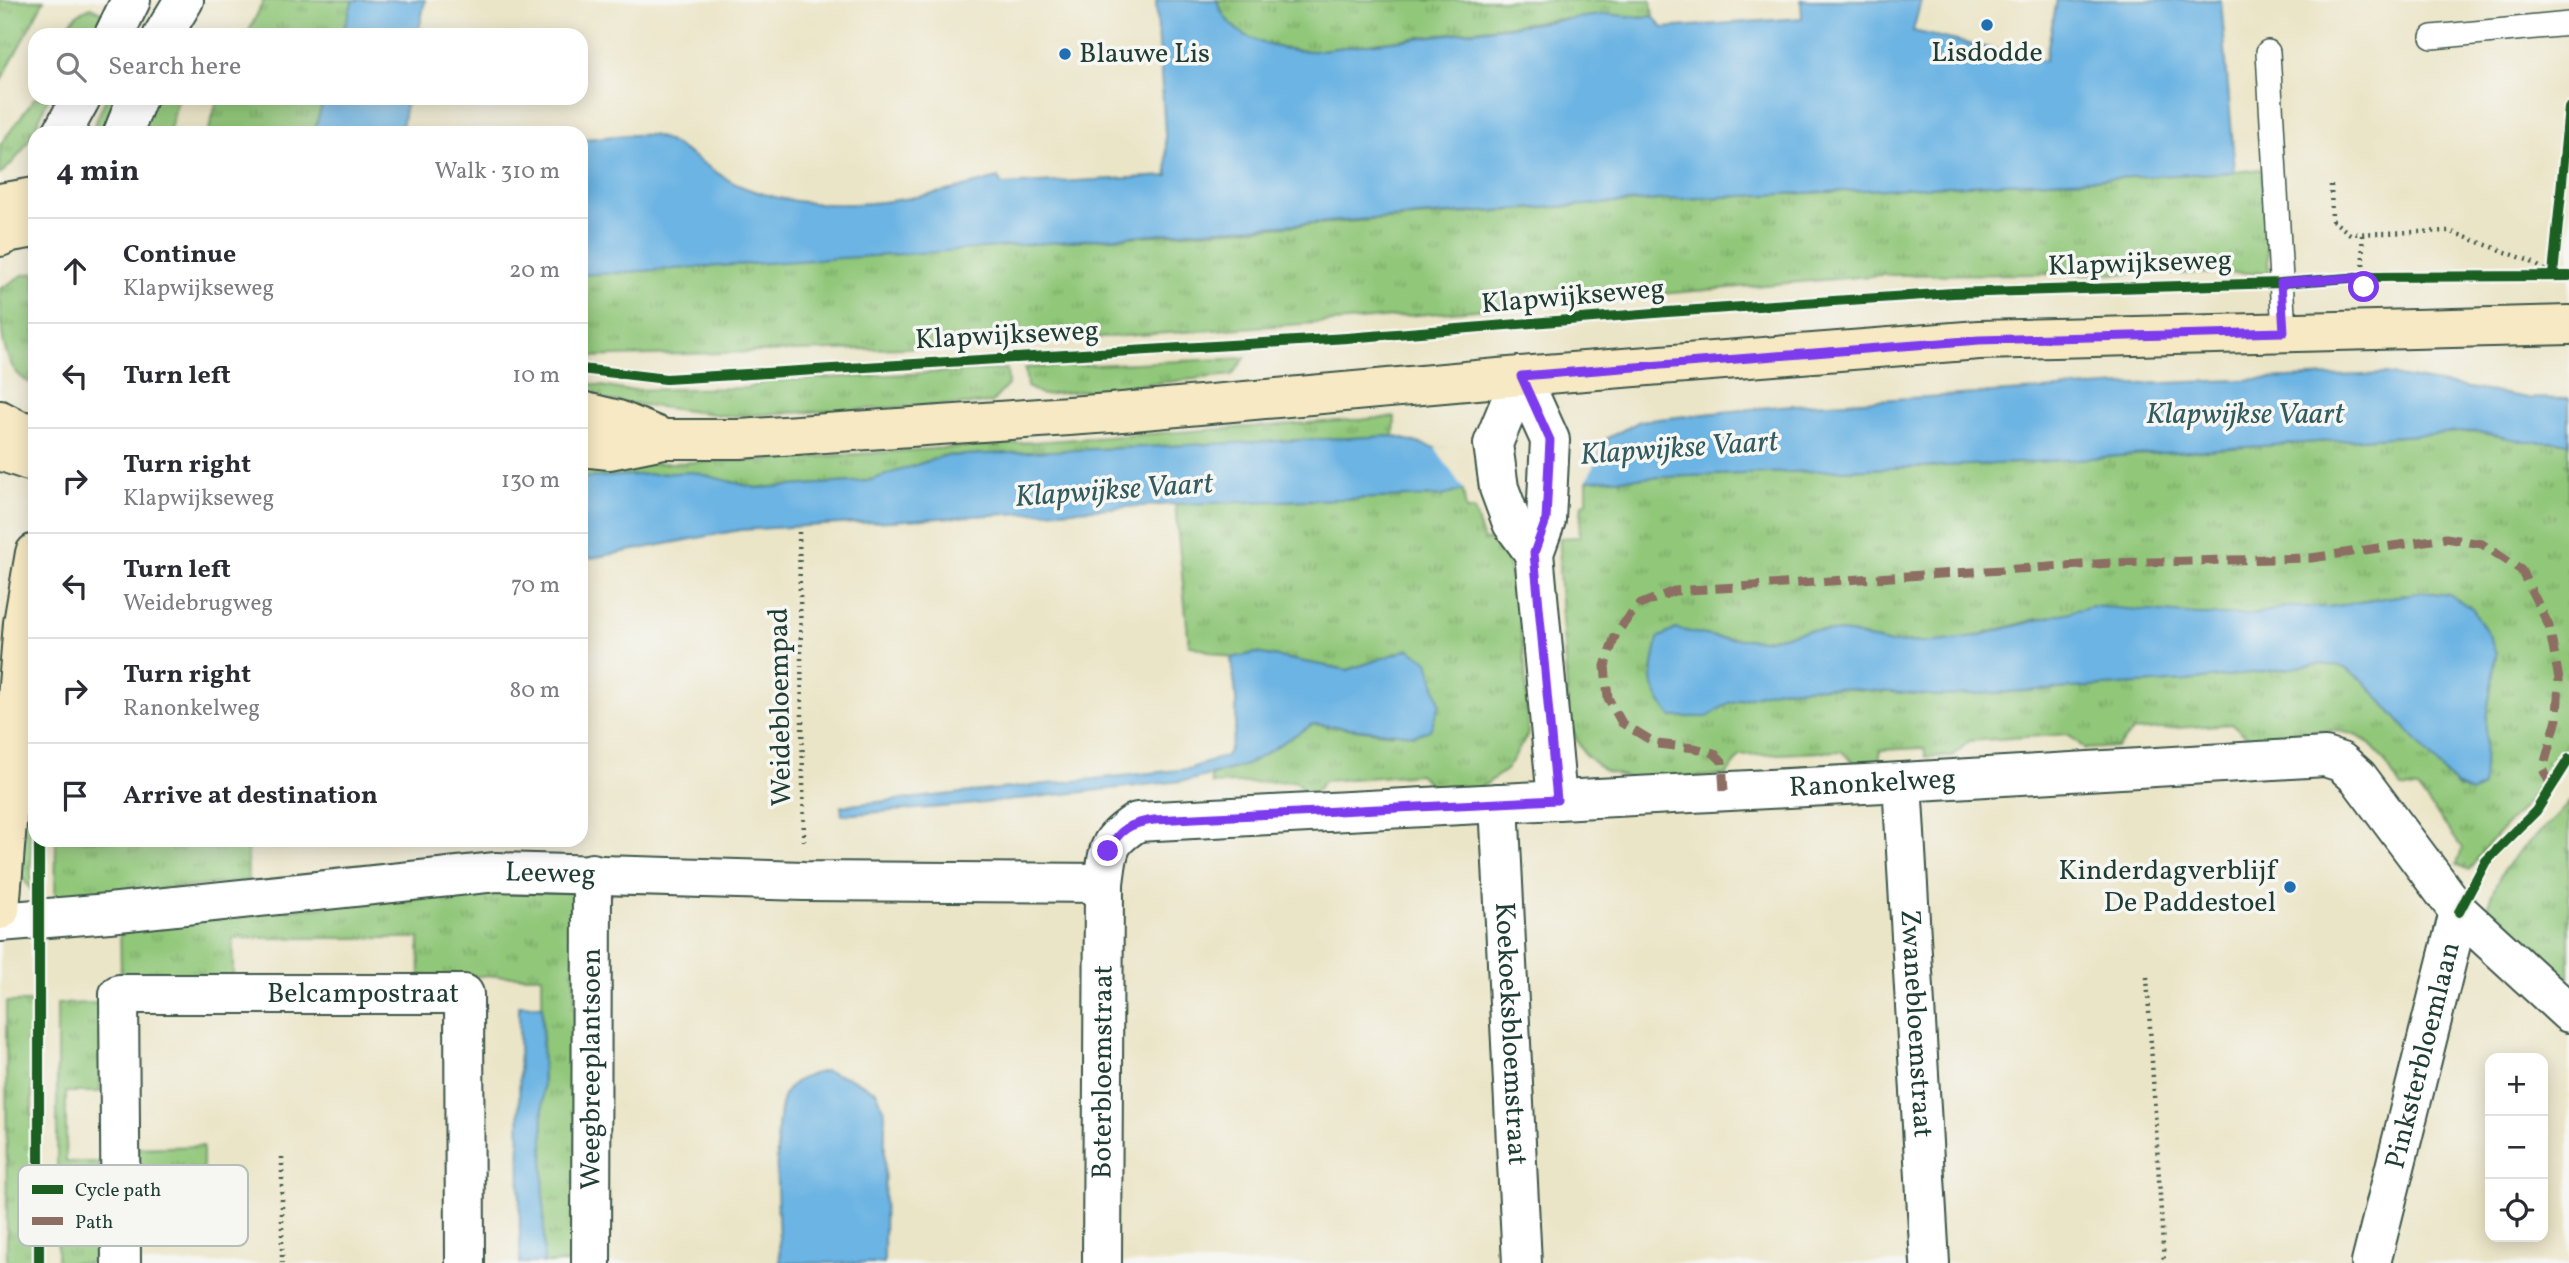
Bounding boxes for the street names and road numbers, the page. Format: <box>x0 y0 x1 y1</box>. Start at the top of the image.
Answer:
street label: Klapwijkseweg <box>2047 241 2233 287</box>
street label: Klapwijkseweg <box>1480 270 1666 324</box>
street label: Klapwijkseweg <box>914 312 1100 360</box>
street label: Weidebloempad <box>760 607 802 807</box>
street label: Ranonkelweg <box>1788 759 1957 807</box>
street label: Leeweg <box>504 853 596 894</box>
street label: Koekoeksbloemstraat <box>1484 901 1537 1166</box>
street label: Zwanebloemstraat <box>1890 908 1942 1139</box>
street label: Pinksterbloemlaan <box>2376 938 2470 1173</box>
street label: Weegbreeplantsoen <box>572 948 611 1190</box>
street label: Boterbloemstraat <box>1083 965 1123 1179</box>
street label: Belcampostraat <box>267 975 459 1014</box>

